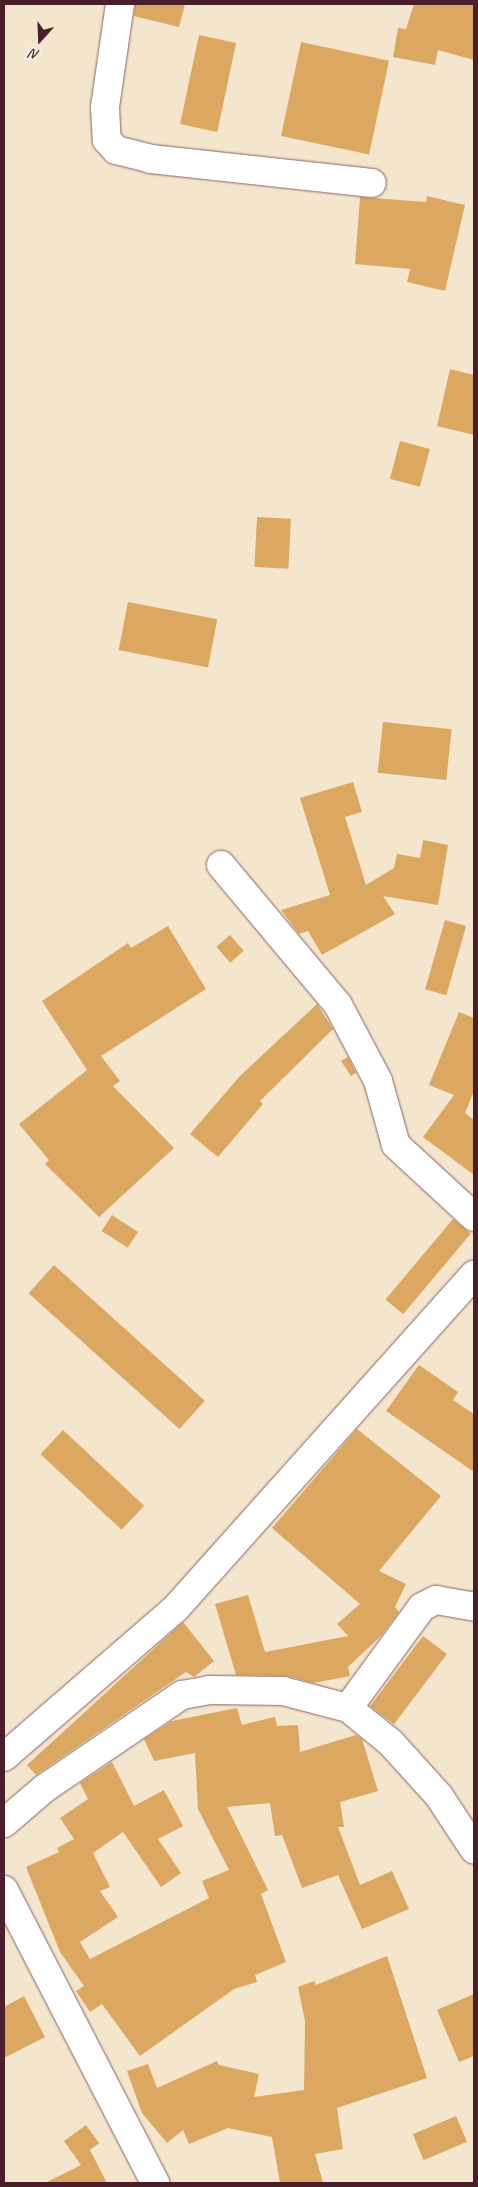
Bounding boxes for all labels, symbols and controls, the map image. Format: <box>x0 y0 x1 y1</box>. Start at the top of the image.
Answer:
north arrow <box>15 15 65 65</box>
text: N <box>28 45 42 64</box>

